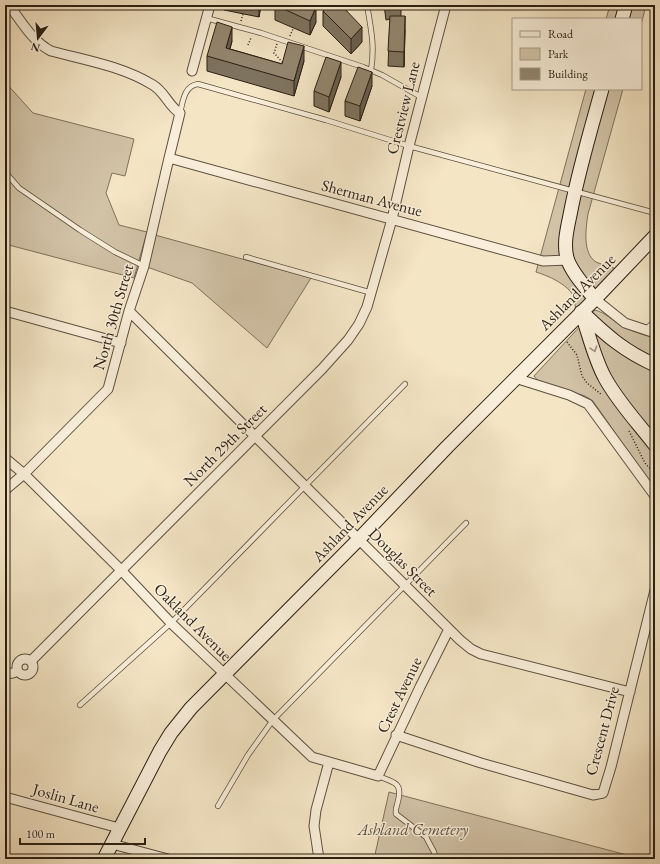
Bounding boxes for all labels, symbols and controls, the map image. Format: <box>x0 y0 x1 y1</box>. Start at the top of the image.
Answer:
north arrow <box>18 18 58 58</box>
legend <box>512 18 642 90</box>
text: Road <box>548 26 574 42</box>
text: N <box>29 40 41 56</box>
text: Park <box>548 46 569 62</box>
street label: Crestview Lane <box>381 59 425 157</box>
text: Building <box>548 66 589 82</box>
street label: Sherman Avenue <box>319 174 425 222</box>
street label: Ashland Avenue <box>533 249 620 336</box>
street label: North 30th Street <box>88 262 138 372</box>
one-way arrow <box>589 345 597 352</box>
street label: North 29th Street <box>179 399 271 491</box>
street label: Ashland Avenue <box>307 480 392 567</box>
street label: Douglas Street <box>364 523 442 601</box>
street label: Oakland Avenue <box>150 579 236 665</box>
street label: Crest Avenue <box>372 653 426 737</box>
street label: Crescent Drive <box>580 684 624 778</box>
street label: Joslin Lane <box>28 778 102 818</box>
park label: Ashland Cemetery <box>357 819 469 840</box>
scale bar <box>20 820 145 846</box>
text: 100 m <box>26 826 56 842</box>

